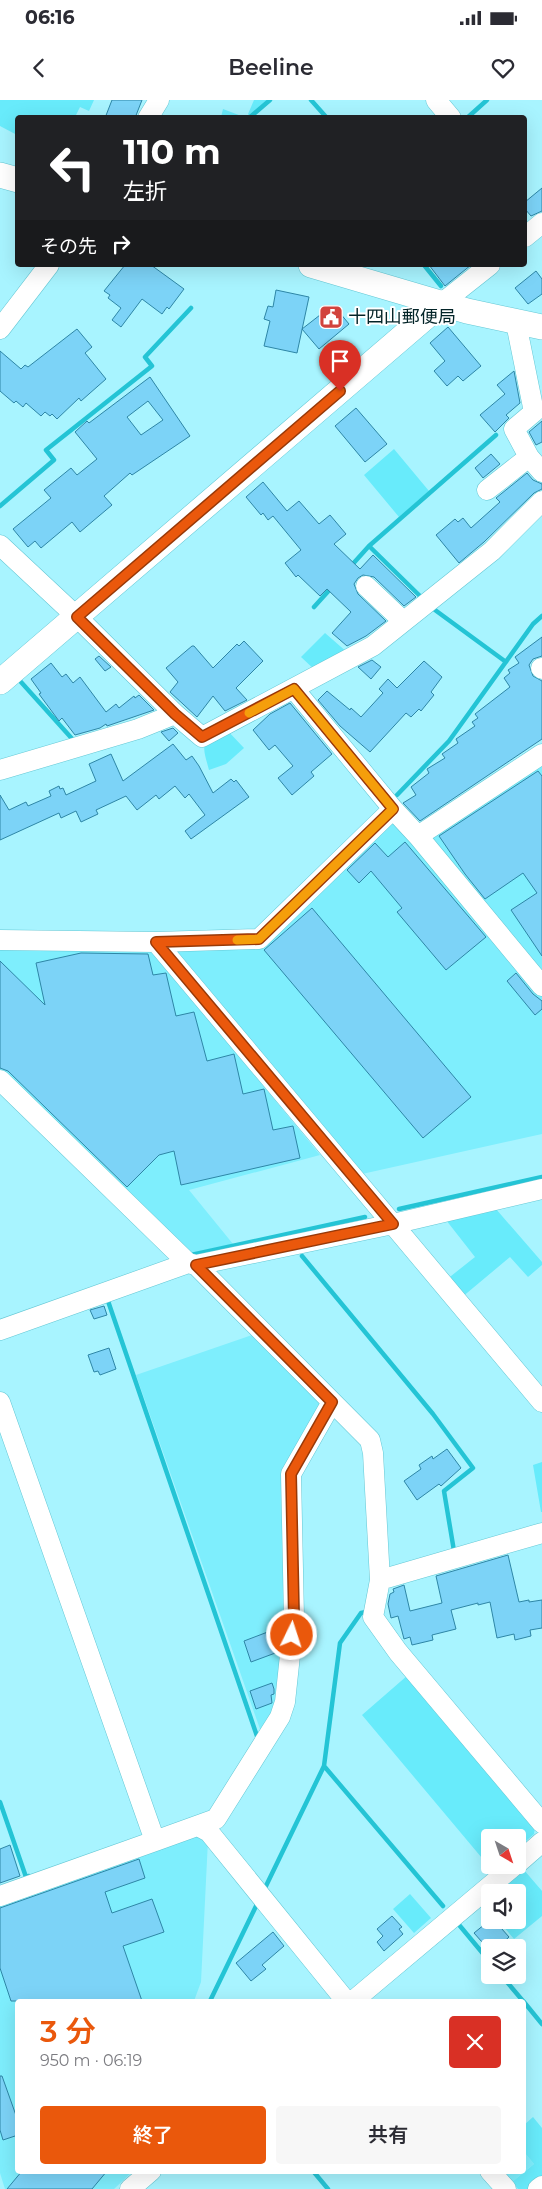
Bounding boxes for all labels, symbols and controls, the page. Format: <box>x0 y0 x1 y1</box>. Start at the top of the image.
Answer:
text: 06:16 <box>25 6 75 29</box>
icon: back <box>25 54 53 82</box>
text: Beeline <box>228 54 314 81</box>
icon: heart <box>489 54 517 82</box>
text: 110 m <box>123 130 221 173</box>
icon: left <box>40 135 105 200</box>
text: 左折 <box>123 178 167 205</box>
icon: right <box>107 230 135 258</box>
text: その先 <box>40 235 97 258</box>
public building icon: 十四山郵便局 <box>318 304 344 330</box>
place label: 十四山郵便局 <box>348 306 456 328</box>
pin <box>319 340 361 391</box>
icon: arrive <box>326 347 354 375</box>
position arrow <box>265 1608 317 1660</box>
north arrow <box>481 1829 526 1874</box>
map controls <box>481 1829 526 1984</box>
button: sound <box>481 1884 526 1929</box>
button: layers <box>481 1939 526 1984</box>
text: 3 分 <box>40 2013 96 2050</box>
button: close <box>449 2016 501 2068</box>
text: 950 m · 06:19 <box>40 2051 142 2070</box>
button: 終了 <box>40 2106 266 2164</box>
button: 共有 <box>276 2106 501 2164</box>

